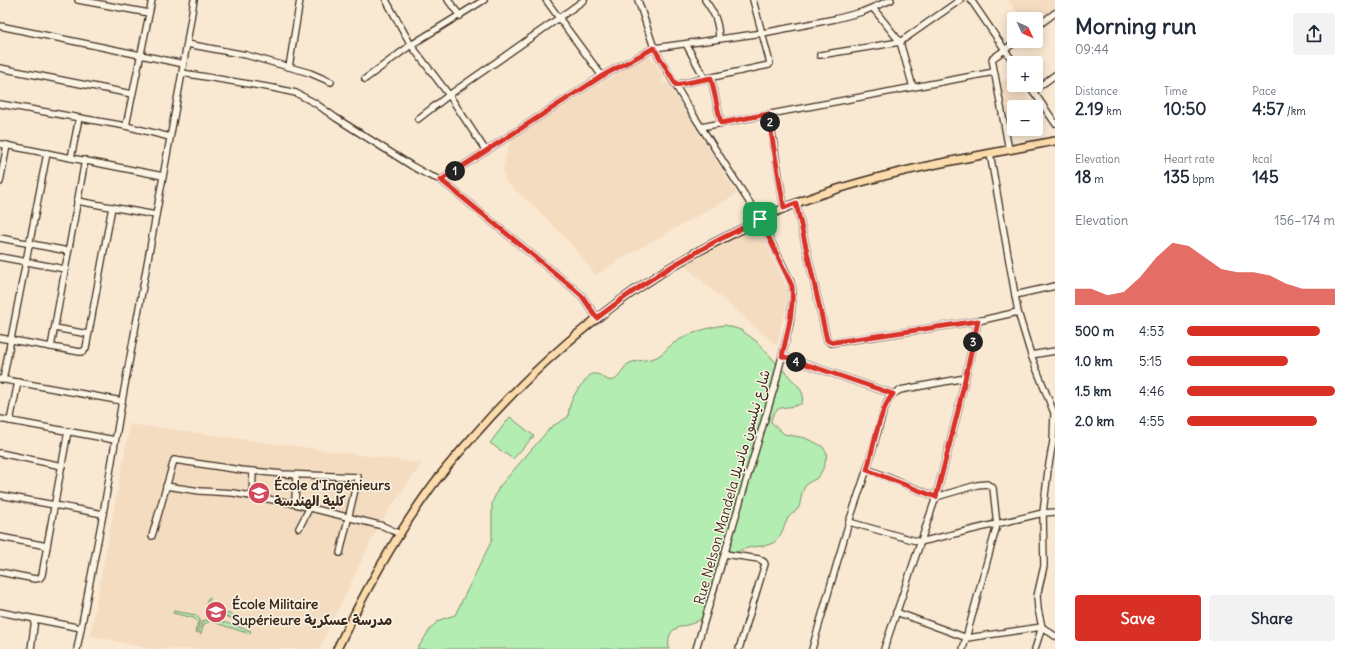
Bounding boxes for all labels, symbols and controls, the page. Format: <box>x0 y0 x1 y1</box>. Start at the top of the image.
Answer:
north arrow <box>1007 12 1043 48</box>
map controls <box>1007 12 1043 136</box>
text: Morning run <box>1075 12 1197 40</box>
button: share <box>1293 13 1335 55</box>
text: 09:44 <box>1075 41 1109 58</box>
button: + <box>1007 56 1043 92</box>
text: Distance <box>1075 84 1118 98</box>
text: Time <box>1164 84 1187 98</box>
text: Pace <box>1252 84 1276 98</box>
text: 2.19 <box>1075 98 1104 120</box>
text: 10:50 <box>1164 98 1206 120</box>
text: 4:57 <box>1252 98 1284 120</box>
button: − <box>1007 100 1043 136</box>
text: km <box>1104 104 1122 118</box>
text: /km <box>1284 104 1306 118</box>
pin: 2 <box>760 112 780 132</box>
text: 2 <box>767 115 773 129</box>
text: Elevation <box>1075 152 1120 166</box>
text: Heart rate <box>1164 152 1215 166</box>
text: kcal <box>1252 152 1272 166</box>
pin: 1 <box>445 161 465 181</box>
text: 1 <box>453 164 457 178</box>
text: 18 <box>1075 166 1092 188</box>
text: 135 <box>1164 166 1190 188</box>
text: 145 <box>1252 166 1279 188</box>
text: m <box>1092 172 1104 186</box>
text: bpm <box>1190 172 1214 186</box>
pin <box>743 202 777 236</box>
icon: arrive <box>749 208 771 230</box>
text: Elevation <box>1075 212 1128 229</box>
text: 156–174 m <box>1274 212 1335 229</box>
text: 500 m <box>1075 323 1114 340</box>
text: 4:53 <box>1139 323 1164 340</box>
pin: 3 <box>963 332 983 352</box>
text: 3 <box>970 335 976 349</box>
pin: 4 <box>786 352 806 372</box>
text: 1.0 km <box>1075 353 1113 370</box>
text: 5:15 <box>1139 353 1162 370</box>
text: 4 <box>793 355 799 369</box>
street label: Rue Nelson Mandela شارع نيلسون مانديلا <box>690 367 775 607</box>
text: 1.5 km <box>1075 383 1111 400</box>
text: 4:46 <box>1139 383 1164 400</box>
text: 2.0 km <box>1075 413 1115 430</box>
text: 4:55 <box>1139 413 1164 430</box>
place label: École d'Ingénieurs كلية الهندسة <box>274 476 391 510</box>
school or university icon: École d'Ingénieurs كلية الهندسة <box>246 480 272 506</box>
place label: École Militaire Supérieure مدرسة عسكرية <box>232 595 392 629</box>
button: Save <box>1075 595 1201 641</box>
button: Share <box>1209 595 1335 641</box>
school or university icon: École Militaire Supérieure مدرسة عسكرية <box>203 599 229 625</box>

